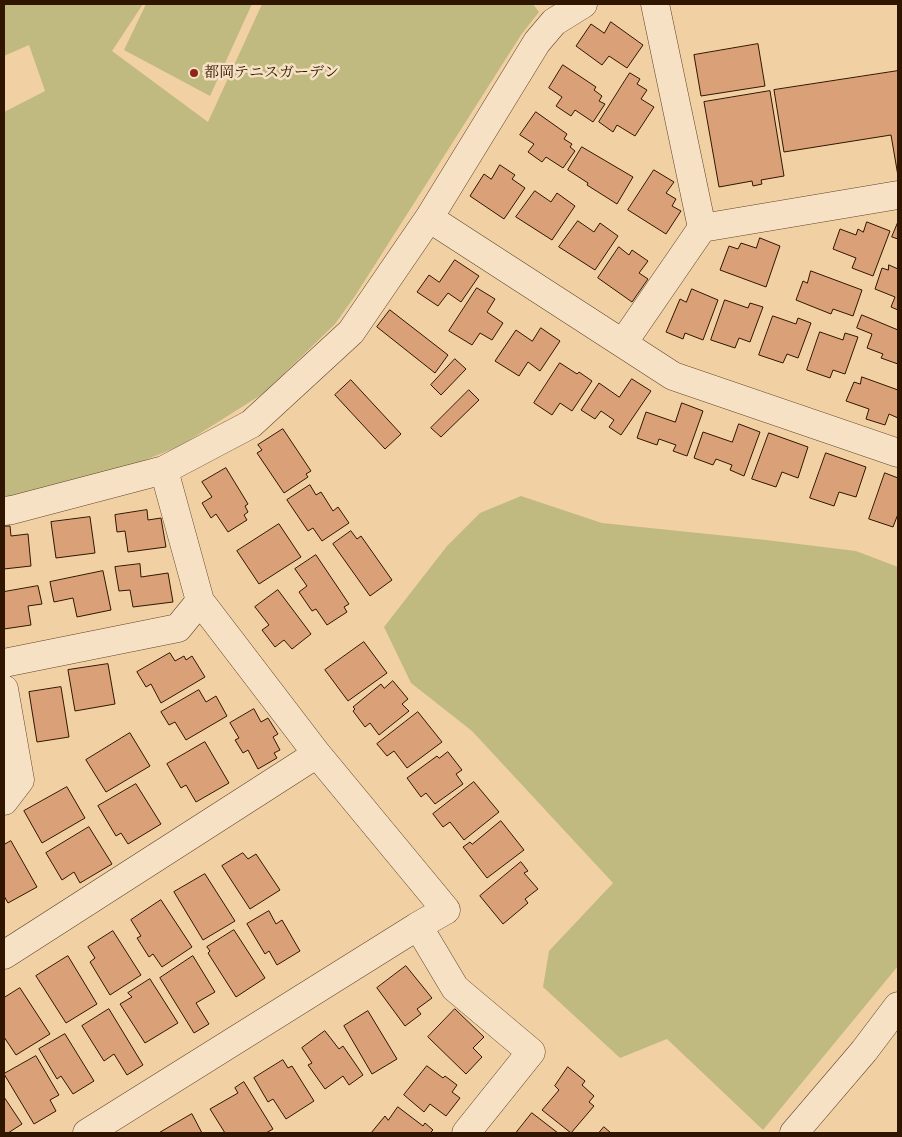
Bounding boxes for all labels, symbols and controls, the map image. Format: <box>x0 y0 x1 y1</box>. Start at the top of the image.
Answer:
place label: 都岡テニスガーデン <box>204 64 339 82</box>
marker: 都岡テニスガーデン <box>188 67 200 79</box>

